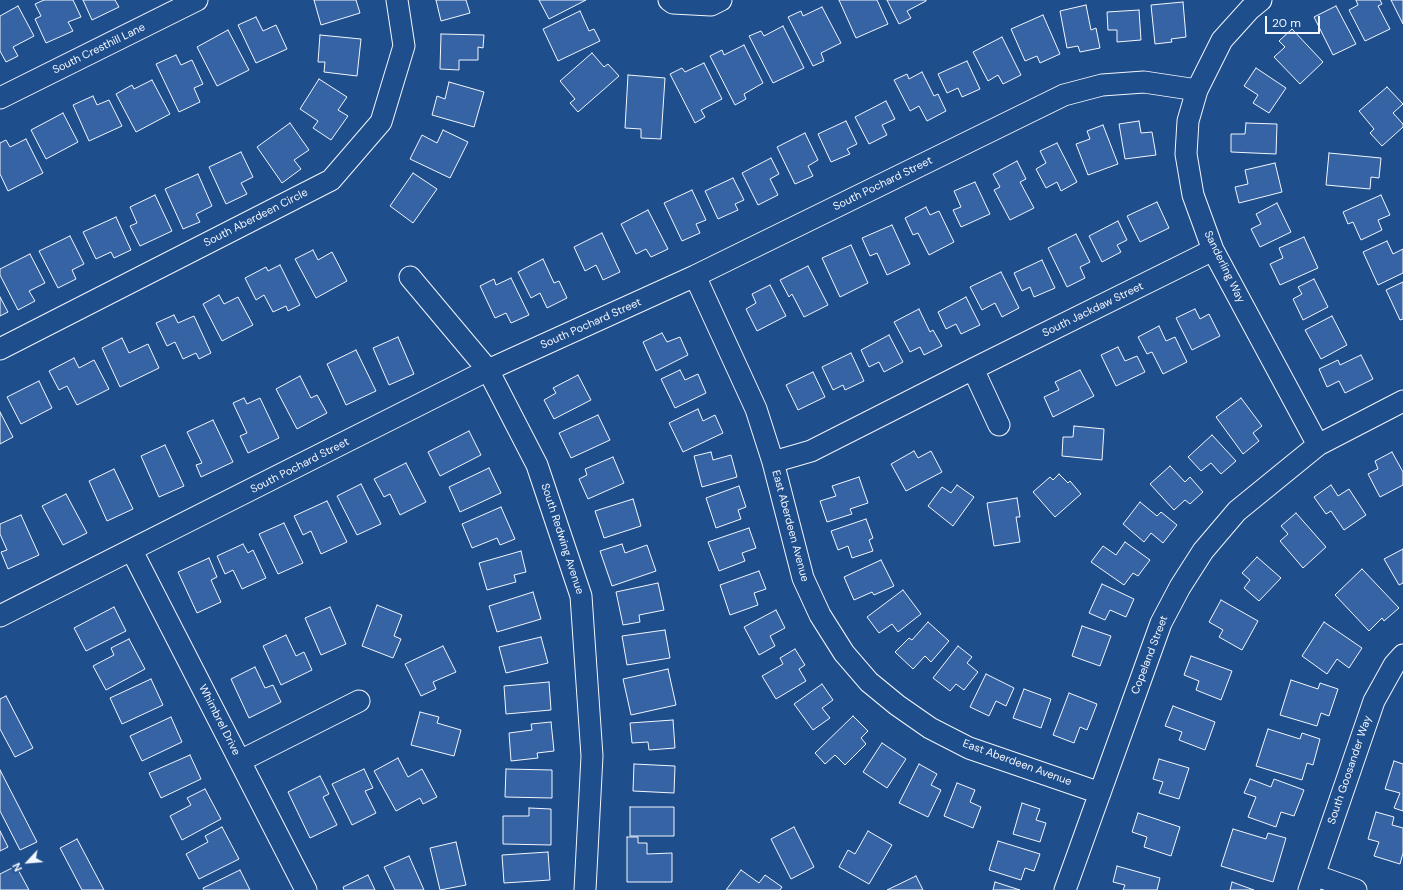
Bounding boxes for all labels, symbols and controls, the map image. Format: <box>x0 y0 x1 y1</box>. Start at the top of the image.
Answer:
scale bar <box>1267 8 1322 34</box>
text: 20 m <box>1272 15 1301 31</box>
street label: South Cresthill Lane <box>50 21 148 77</box>
street label: South Pochard Street <box>831 154 935 214</box>
street label: South Aberdeen Circle <box>202 186 310 250</box>
street label: Sanderling Way <box>1201 229 1247 305</box>
street label: South Jackdaw Street <box>1040 280 1146 340</box>
street label: South Pochard Street <box>539 296 643 352</box>
street label: South Pochard Street <box>249 435 351 497</box>
street label: East Aberdeen Avenue <box>769 469 811 583</box>
street label: South Redwing Avenue <box>538 482 586 596</box>
street label: Copeland Street <box>1129 614 1171 696</box>
street label: Whimbrel Drive <box>195 682 243 758</box>
street label: South Goosander Way <box>1325 714 1375 826</box>
street label: East Aberdeen Avenue <box>961 737 1073 789</box>
north arrow <box>8 842 48 882</box>
text: N <box>9 861 25 874</box>

